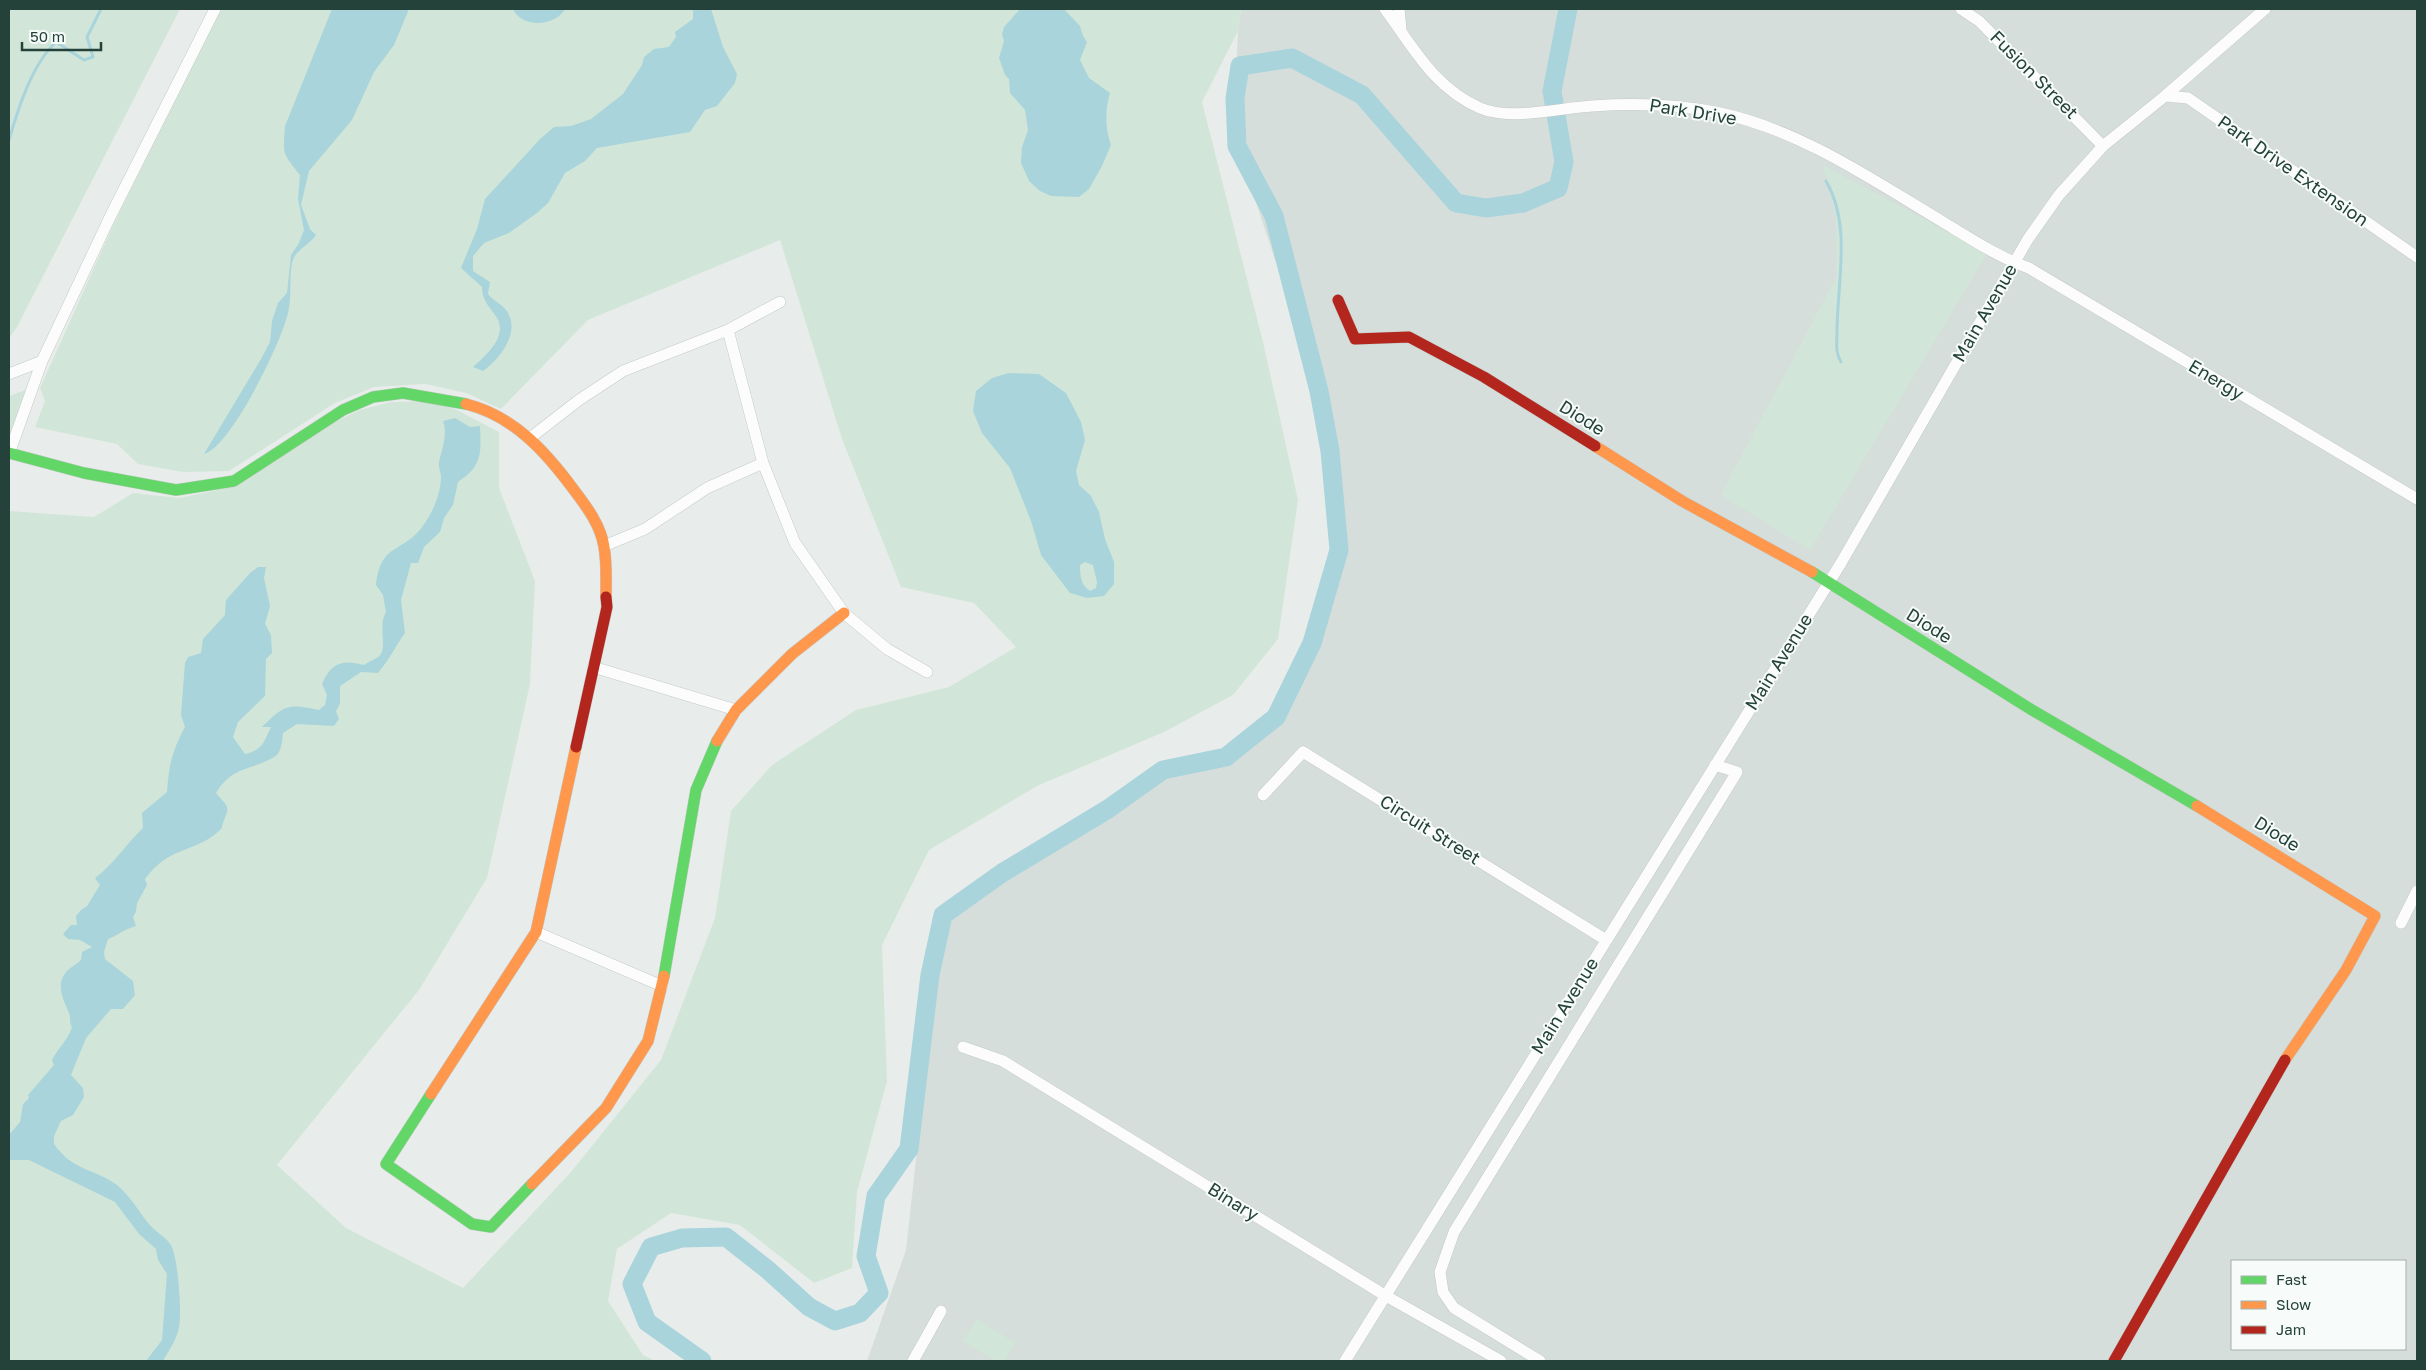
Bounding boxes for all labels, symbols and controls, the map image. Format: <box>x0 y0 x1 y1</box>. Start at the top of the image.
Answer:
scale bar <box>22 20 101 52</box>
street label: Fusion Street <box>1986 26 2083 123</box>
text: 50 m <box>30 27 65 45</box>
street label: Park Drive <box>1648 93 1738 129</box>
street label: Park Drive Extension <box>2214 110 2373 230</box>
street label: Main Avenue <box>1947 260 2021 365</box>
street label: Energy <box>2185 354 2248 404</box>
street label: Diode <box>1556 395 1609 440</box>
street label: Diode <box>1903 603 1956 648</box>
street label: Main Avenue <box>1740 609 1817 714</box>
street label: Circuit Street <box>1376 790 1485 869</box>
street label: Diode <box>2251 811 2304 856</box>
street label: Main Avenue <box>1526 953 1603 1058</box>
street label: Binary <box>1204 1177 1263 1225</box>
legend <box>2231 1260 2406 1350</box>
text: Fast <box>2276 1270 2307 1288</box>
text: Slow <box>2276 1295 2311 1313</box>
text: Jam <box>2276 1320 2306 1338</box>

